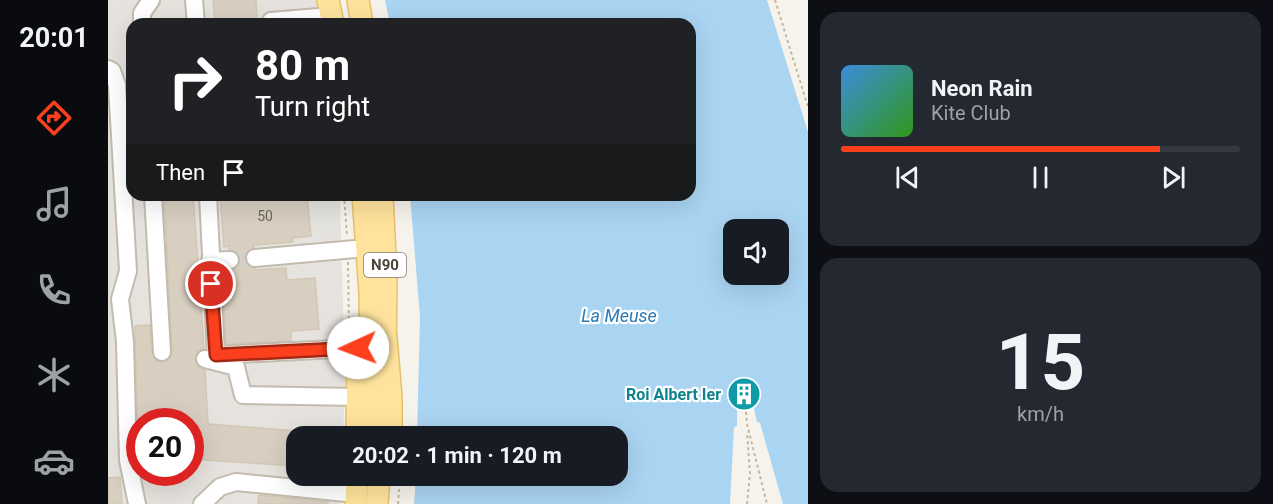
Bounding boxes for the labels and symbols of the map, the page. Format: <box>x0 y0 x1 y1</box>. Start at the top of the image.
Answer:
house number: 50 <box>257 208 273 224</box>
road number: N90 <box>364 253 406 277</box>
pin <box>185 258 236 309</box>
water label: La Meuse <box>581 305 657 326</box>
position arrow <box>326 316 390 380</box>
building icon: Roi Albert Ier <box>726 376 762 412</box>
place label: Roi Albert Ier <box>626 385 721 404</box>
speed limit sign: 20 <box>126 408 204 486</box>

